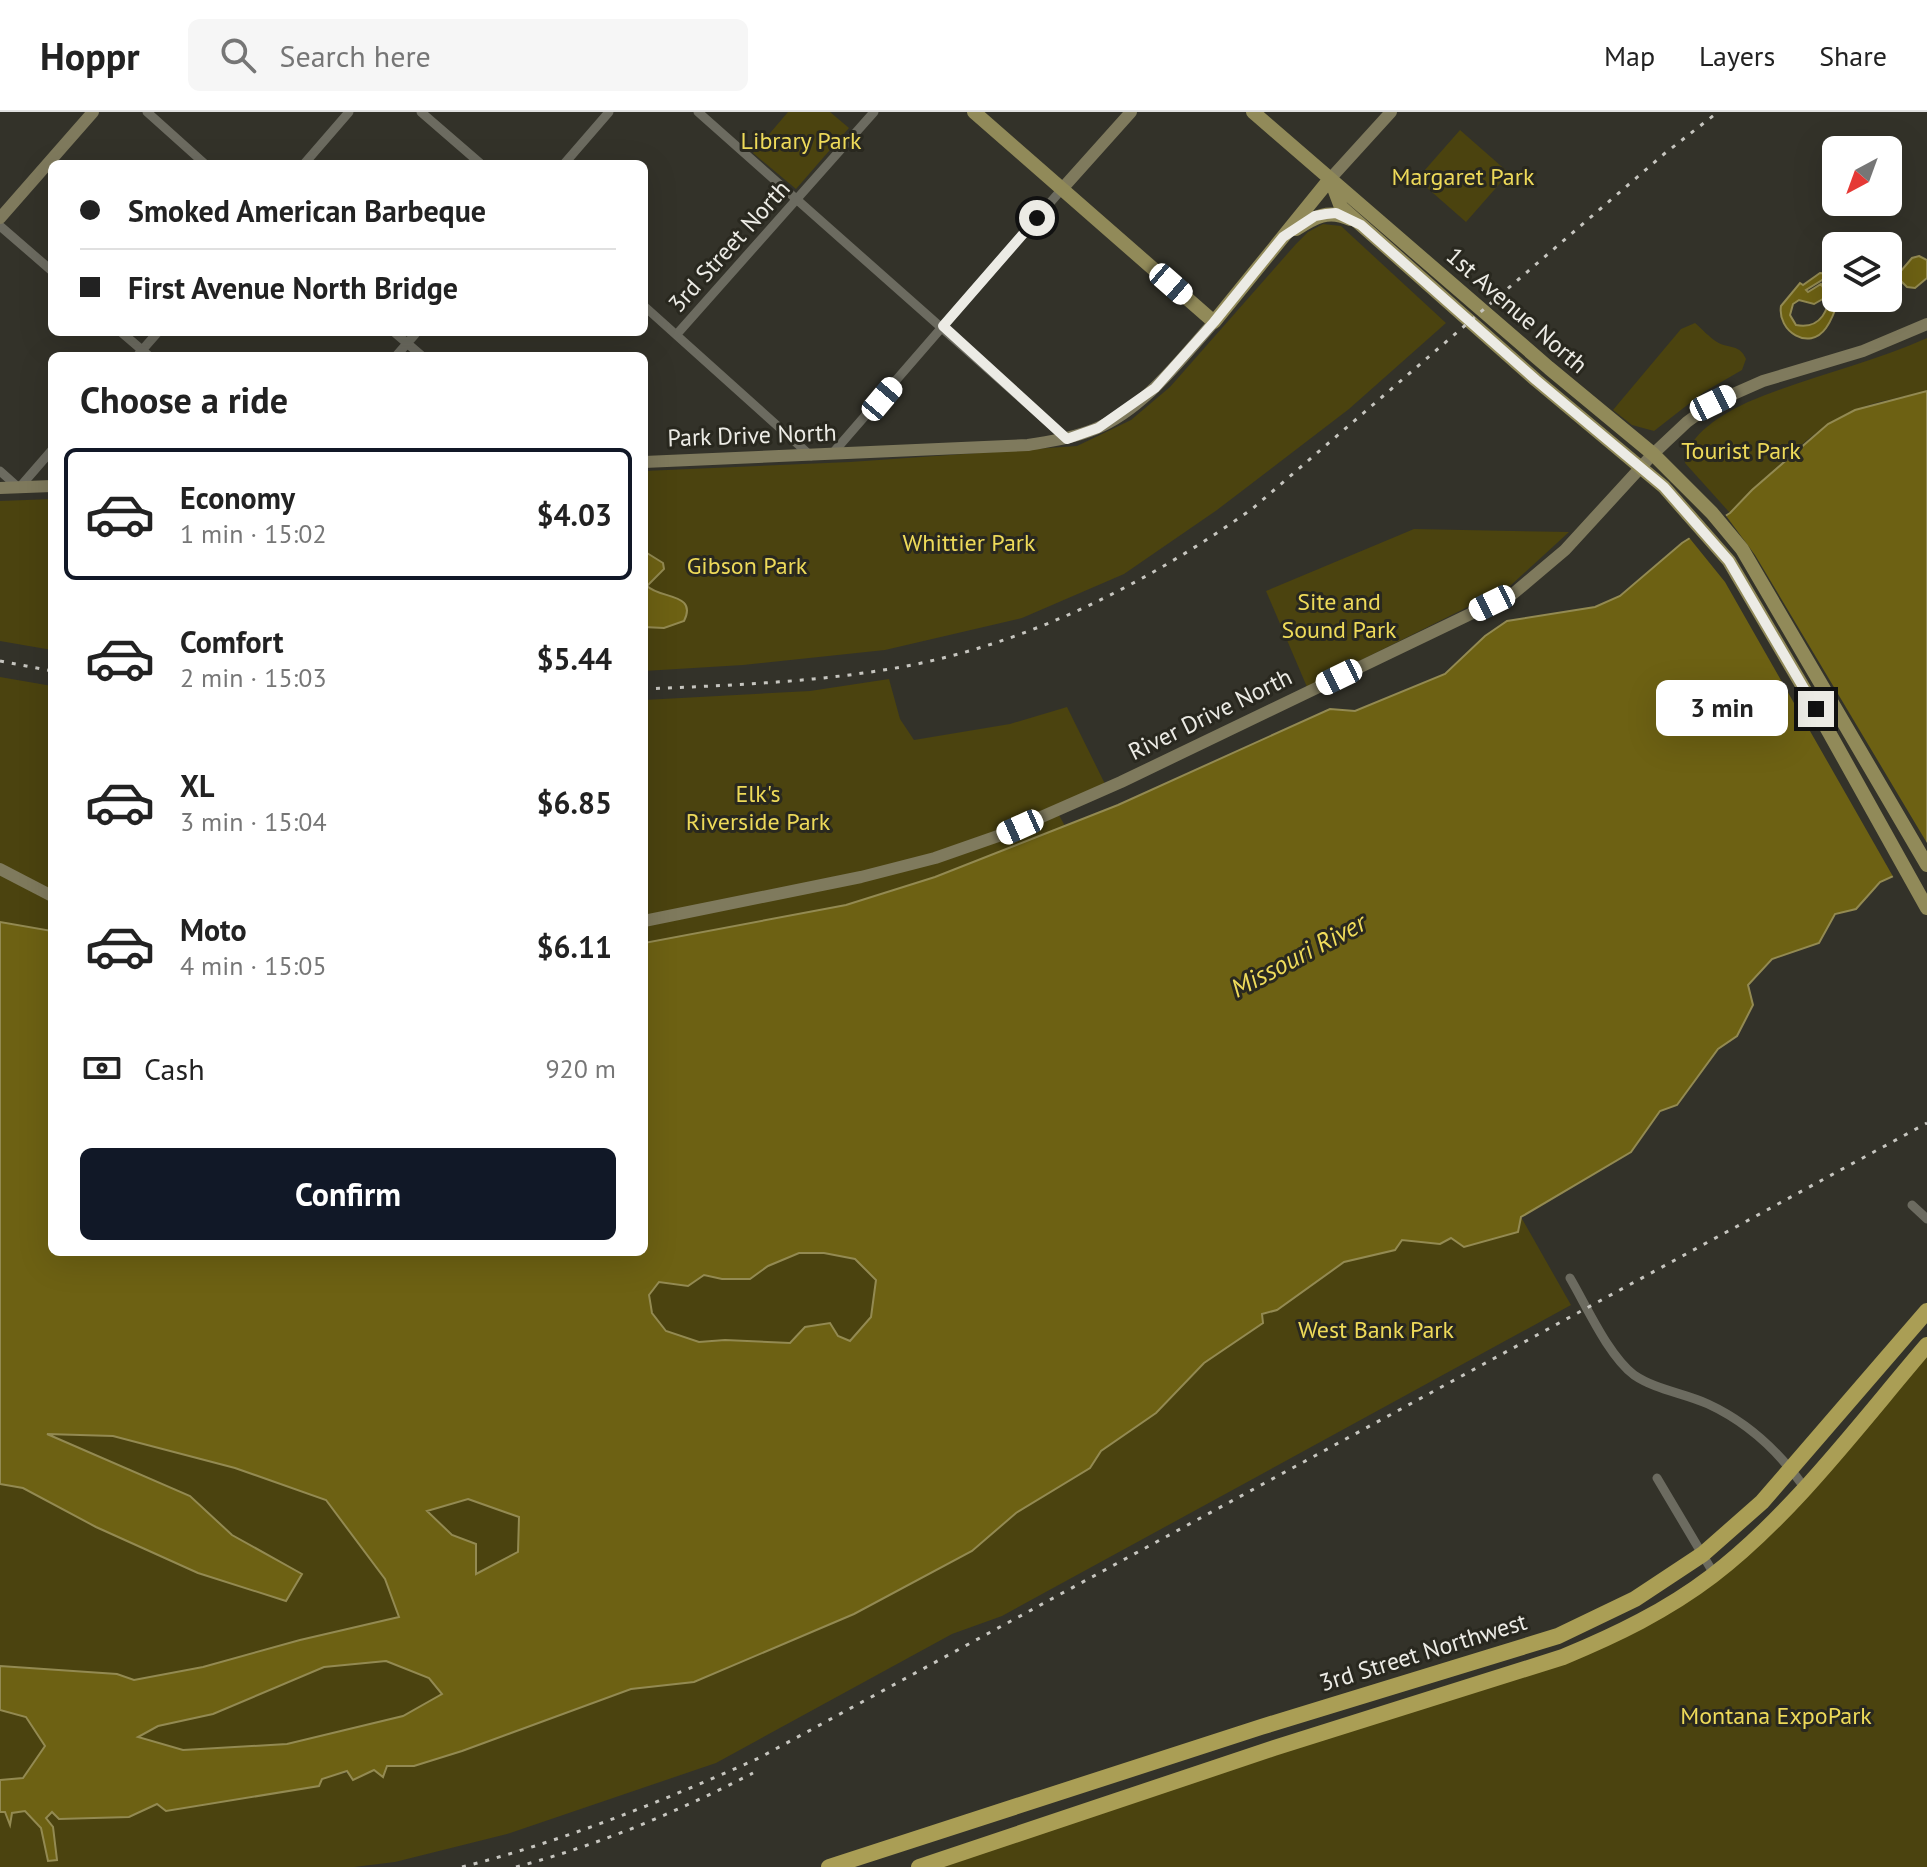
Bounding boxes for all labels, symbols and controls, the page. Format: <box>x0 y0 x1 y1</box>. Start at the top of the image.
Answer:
search box <box>188 19 748 91</box>
text: Hoppr <box>40 31 140 80</box>
icon: search <box>216 33 260 77</box>
text: Search here <box>280 36 431 75</box>
text: Map <box>1604 37 1655 74</box>
text: Layers <box>1699 37 1775 74</box>
text: Share <box>1819 37 1887 74</box>
park label: Library Park <box>741 125 862 156</box>
north arrow <box>1822 136 1902 216</box>
map controls <box>1822 136 1902 312</box>
park label: Margaret Park <box>1392 161 1535 192</box>
street label: 3rd Street North <box>661 173 797 319</box>
text: Smoked American Barbeque <box>128 191 486 230</box>
route start <box>1019 200 1055 236</box>
button: layers <box>1822 232 1902 312</box>
street label: 1st Avenue North <box>1440 240 1594 380</box>
car <box>1145 259 1197 309</box>
text: First Avenue North Bridge <box>128 268 458 307</box>
car <box>857 373 907 425</box>
text: Choose a ride <box>80 376 288 423</box>
car <box>1686 382 1740 424</box>
street label: Park Drive North <box>667 417 837 453</box>
park label: Tourist Park <box>1681 435 1801 466</box>
icon: car <box>84 478 156 550</box>
text: Economy <box>180 478 295 517</box>
text: $4.03 <box>537 495 612 534</box>
text: 1 min · 15:02 <box>180 517 327 550</box>
park label: Whittier Park <box>902 527 1036 558</box>
park label: Gibson Park <box>687 550 808 581</box>
car <box>1465 582 1519 624</box>
park label: Site and Sound Park <box>1281 586 1397 645</box>
icon: car <box>84 622 156 694</box>
text: Comfort <box>180 622 283 661</box>
text: $5.44 <box>537 639 612 678</box>
car <box>1312 656 1366 698</box>
text: 2 min · 15:03 <box>180 661 327 694</box>
street label: River Drive North <box>1123 661 1297 767</box>
callout: 3 min <box>1656 681 1788 737</box>
text: 3 min <box>1690 691 1754 724</box>
route end <box>1798 691 1834 727</box>
icon: car <box>84 766 156 838</box>
text: XL <box>180 766 214 805</box>
park label: Elk's Riverside Park <box>686 778 831 837</box>
text: $6.85 <box>537 783 612 822</box>
text: 3 min · 15:04 <box>180 805 327 838</box>
car <box>993 806 1047 848</box>
water label: Missouri River <box>1225 905 1373 1004</box>
icon: car <box>84 910 156 982</box>
text: Moto <box>180 910 247 949</box>
text: $6.11 <box>537 927 612 966</box>
text: 4 min · 15:05 <box>180 949 327 982</box>
icon: cash <box>80 1046 124 1090</box>
text: Cash <box>144 1049 205 1088</box>
text: 920 m <box>545 1052 616 1085</box>
button: Confirm <box>80 1148 616 1240</box>
park label: West Bank Park <box>1298 1314 1455 1345</box>
street label: 3rd Street Northwest <box>1316 1606 1530 1698</box>
park label: Montana ExpoPark <box>1680 1700 1872 1731</box>

